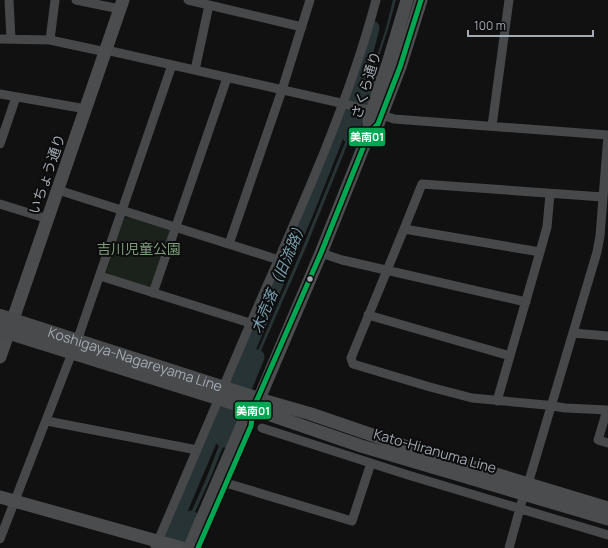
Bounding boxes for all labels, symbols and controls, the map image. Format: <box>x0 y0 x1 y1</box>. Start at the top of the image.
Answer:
scale bar <box>468 12 593 38</box>
text: 100 m <box>474 17 506 34</box>
street label: さくら通り <box>346 49 385 121</box>
line badge: 美南01 <box>348 127 386 147</box>
text: 美南01 <box>350 129 384 144</box>
street label: いちょう通り <box>24 131 69 217</box>
water label: 木売落（旧流路） <box>245 217 312 336</box>
park label: 吉川児童公園 <box>97 239 181 258</box>
unlabelled marker <box>305 274 315 284</box>
street label: Koshigaya-Nagareyama Line <box>46 322 225 396</box>
line badge: 美南01 <box>234 401 272 420</box>
text: 美南01 <box>236 403 270 418</box>
street label: Kato-Hiranuma Line <box>372 424 499 477</box>

